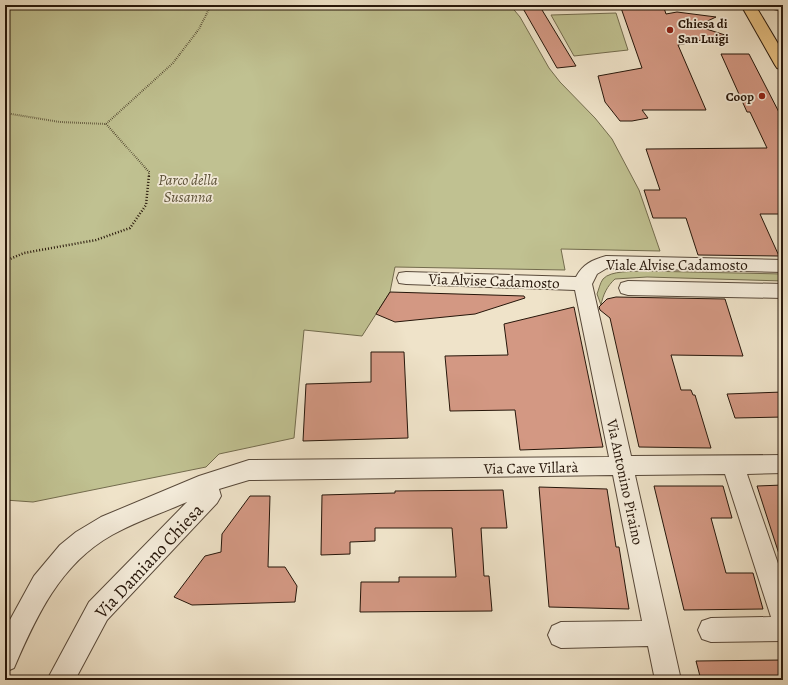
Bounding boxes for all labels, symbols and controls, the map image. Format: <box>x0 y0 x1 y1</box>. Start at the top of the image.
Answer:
place label: Chiesa di San Luigi <box>678 15 729 47</box>
marker: Chiesa di San Luigi <box>665 25 675 35</box>
place label: Coop <box>726 88 754 105</box>
marker: Coop <box>757 91 767 101</box>
park label: Parco della Susanna <box>158 170 218 207</box>
street label: Viale Alvise Cadamosto <box>605 255 748 275</box>
street label: Via Alvise Cadamosto <box>427 269 560 293</box>
street label: Via Antonino Piraino <box>602 416 648 547</box>
street label: Via Cave Villarà <box>483 457 578 479</box>
street label: Via Damiano Chiesa <box>89 498 209 624</box>

